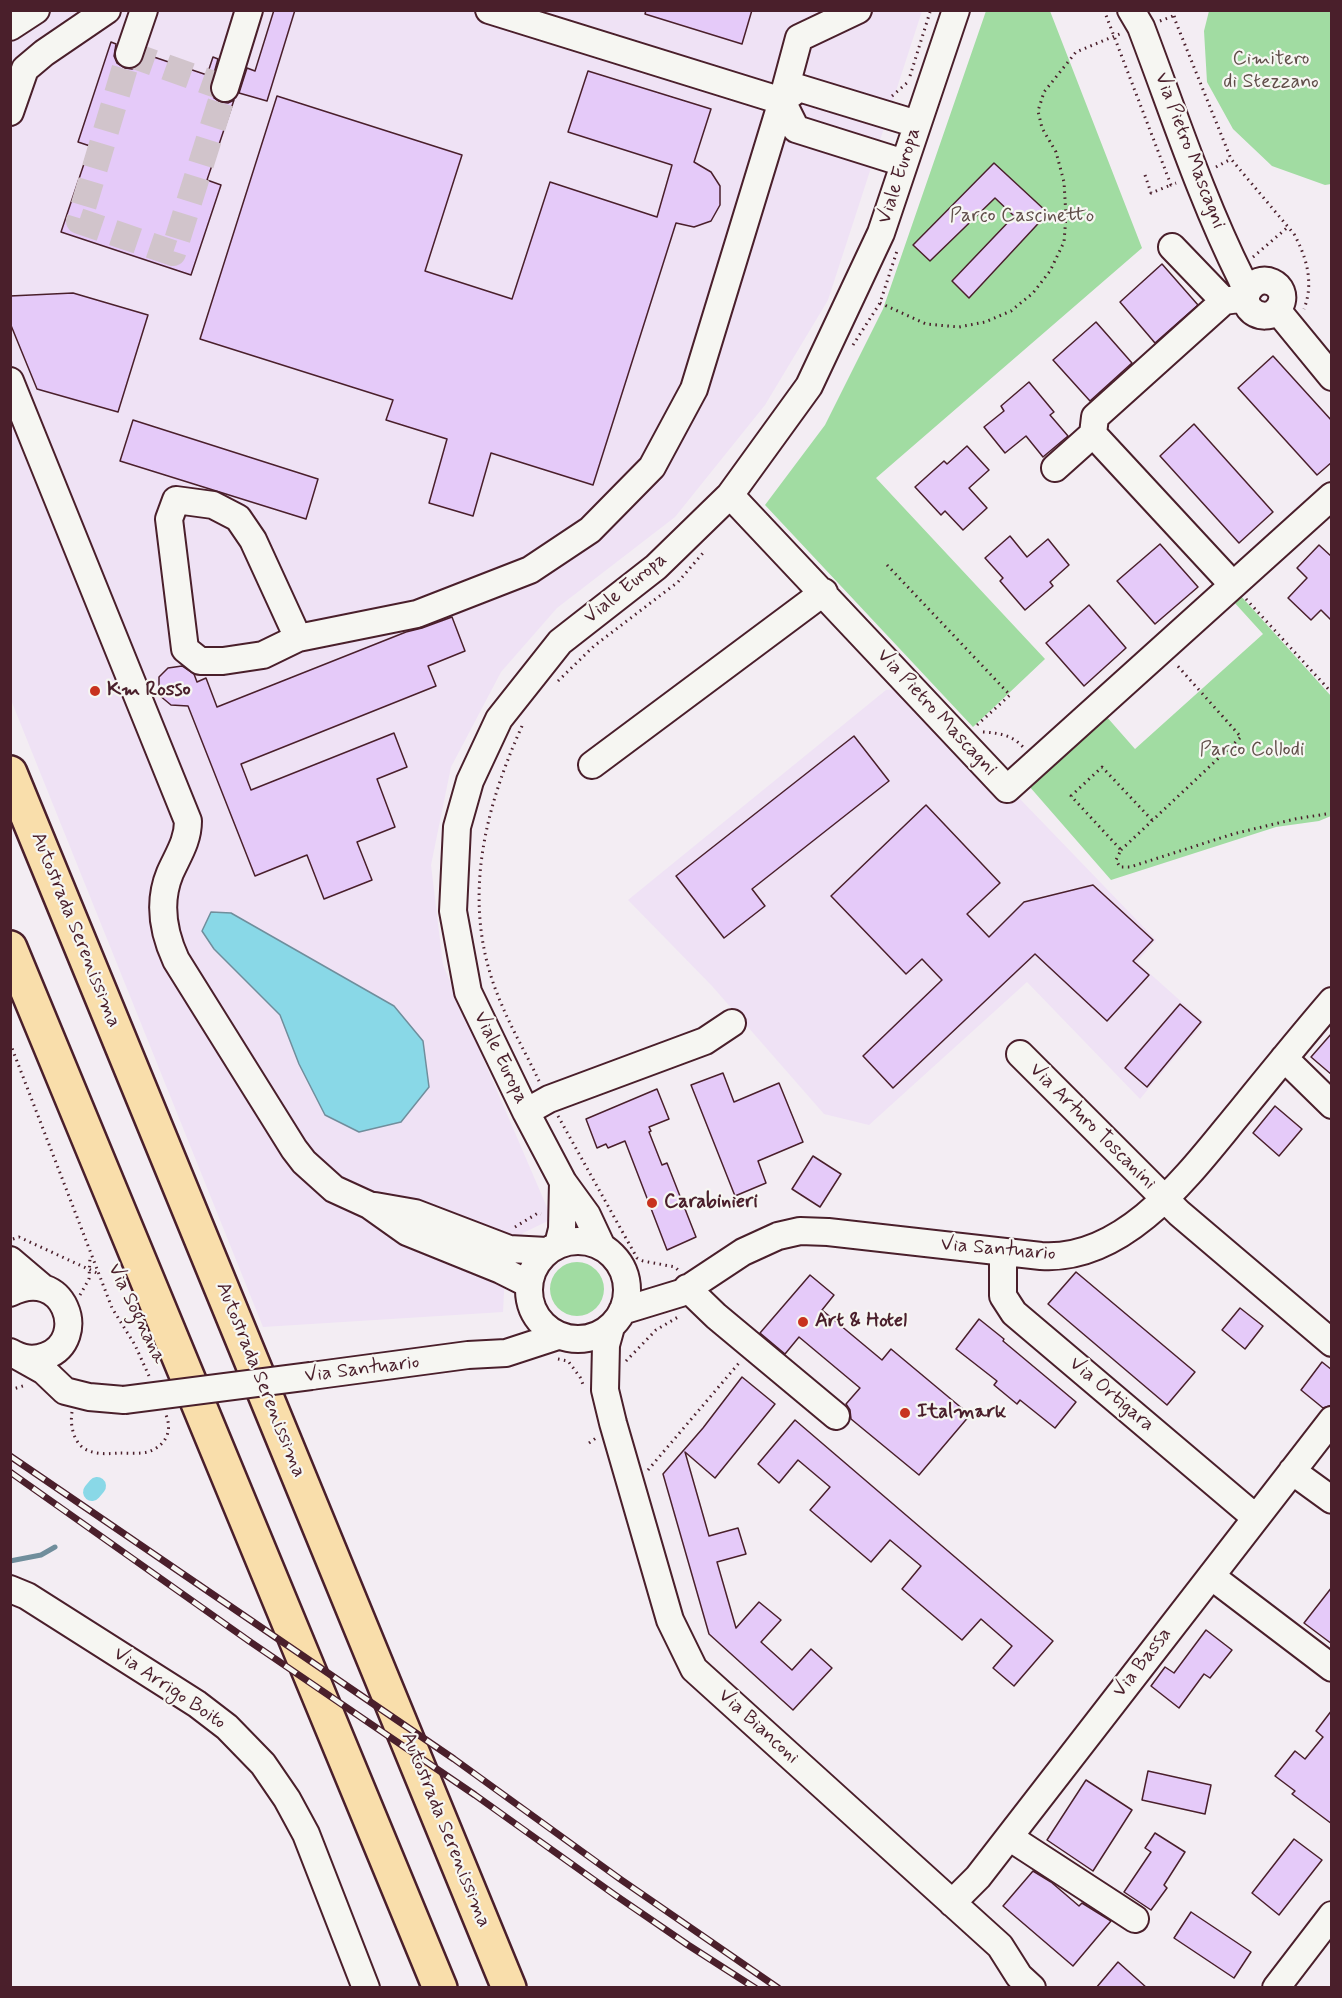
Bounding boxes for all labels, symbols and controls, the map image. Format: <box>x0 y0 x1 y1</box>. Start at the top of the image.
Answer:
park label: Cimitero di Stezzano <box>1223 48 1319 95</box>
street label: Via Pietro Mascagni <box>1148 70 1230 232</box>
street label: Viale Europa <box>873 125 927 227</box>
park label: Parco Cascinetto <box>950 205 1094 229</box>
street label: Viale Europa <box>580 548 672 630</box>
street label: Via Pietro Mascagni <box>871 644 1001 782</box>
place label: Km Rosso <box>107 679 191 703</box>
marker: Km Rosso <box>88 684 102 698</box>
park label: Parco Collodi <box>1200 739 1304 763</box>
street label: Autostrada Serenissima <box>25 829 125 1031</box>
street label: Viale Europa <box>467 1008 533 1108</box>
street label: Via Arturo Toscanini <box>1023 1058 1161 1196</box>
place label: Carabinieri <box>664 1191 758 1215</box>
marker: Carabinieri <box>645 1196 659 1210</box>
street label: Via Santuario <box>939 1233 1057 1267</box>
street label: Via Sognana <box>101 1260 171 1368</box>
street label: Autostrada Serenissima <box>210 1279 310 1481</box>
place label: Art & Hotel <box>815 1310 907 1334</box>
marker: Art & Hotel <box>796 1315 810 1329</box>
street label: Via Santuario <box>303 1351 421 1389</box>
street label: Via Ortigara <box>1063 1352 1159 1438</box>
place label: Italmark <box>917 1401 1006 1425</box>
marker: Italmark <box>898 1406 912 1420</box>
street label: Via Bassa <box>1108 1623 1178 1703</box>
street label: Via Arrigo Boito <box>108 1643 230 1735</box>
street label: Via Bianconi <box>712 1684 804 1770</box>
street label: Autostrada Serenissima <box>395 1729 495 1931</box>

